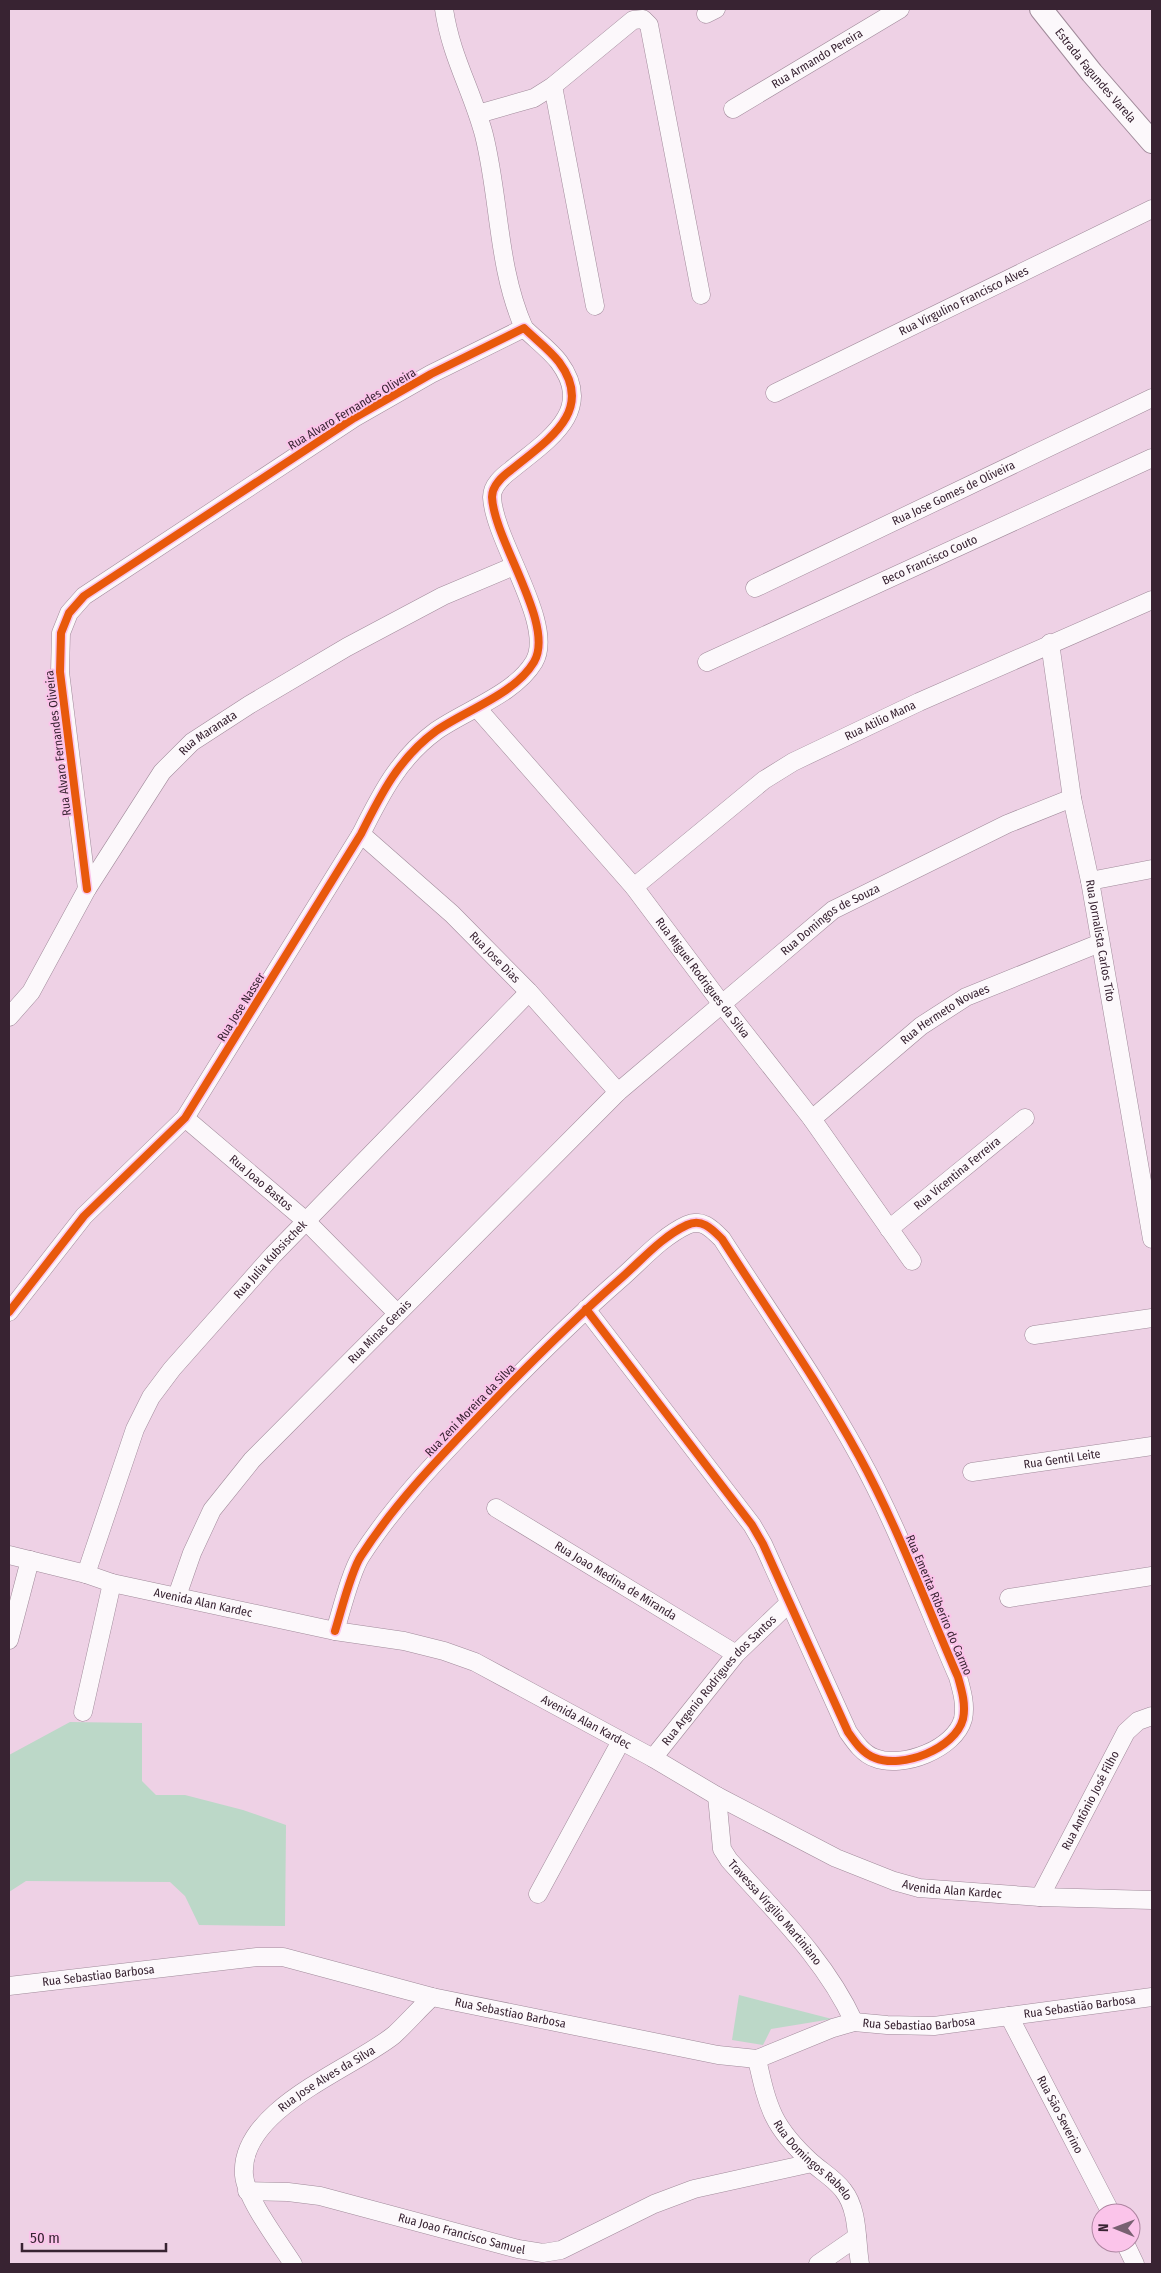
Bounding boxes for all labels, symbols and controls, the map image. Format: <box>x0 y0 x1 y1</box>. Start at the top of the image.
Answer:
street label: Rua Armando Pereira <box>769 26 865 91</box>
street label: Estrada Fagundes Varela <box>1052 26 1139 126</box>
street label: Rua Virgulino Francisco Alves <box>897 263 1031 338</box>
street label: Rua Alvaro Fernandes Oliveira <box>286 365 418 453</box>
street label: Rua Jose Gomes de Oliveira <box>890 458 1017 528</box>
street label: Beco Francisco Couto <box>880 532 980 588</box>
street label: Rua Alvaro Fernandes Oliveira <box>42 669 74 816</box>
street label: Rua Atilio Mana <box>842 698 918 743</box>
street label: Rua Maranata <box>176 708 239 758</box>
street label: Rua Jornalista Carlos Tito <box>1083 879 1118 1003</box>
street label: Rua Domingos de Souza <box>778 881 882 958</box>
street label: Rua Miguel Rodrigues da Silva <box>653 915 753 1041</box>
street label: Rua Jose Dias <box>467 929 523 986</box>
street label: Rua Jose Nasser <box>214 969 268 1044</box>
street label: Rua Hermeto Novaes <box>898 981 991 1047</box>
street label: Rua Vicentina Ferreira <box>911 1134 1003 1213</box>
street label: Rua Joao Bastos <box>227 1152 296 1214</box>
street label: Rua Julia Kubsischek <box>231 1217 310 1301</box>
street label: Rua Minas Gerais <box>345 1297 414 1366</box>
street label: Rua Zeni Moreira da Silva <box>422 1361 518 1459</box>
street label: Rua Gentil Leite <box>1023 1447 1101 1471</box>
street label: Rua Emerita Riberiro do Carmo <box>903 1533 975 1677</box>
street label: Rua Joao Medina de Miranda <box>552 1538 679 1623</box>
street label: Avenida Alan Kardec <box>153 1585 253 1620</box>
street label: Rua Argenio Rodrigues dos Santos <box>659 1612 779 1748</box>
street label: Avenida Alan Kardec <box>539 1692 633 1752</box>
street label: Rua Antônio José Filho <box>1059 1748 1122 1852</box>
street label: Travessa Virgilio Martiniano <box>725 1857 825 1968</box>
street label: Avenida Alan Kardec <box>901 1877 1002 1901</box>
street label: Rua Sebastiao Barbosa <box>41 1962 155 1989</box>
street label: Rua Sebastião Barbosa <box>1023 1992 1137 2021</box>
street label: Rua Sebastiao Barbosa <box>454 1995 567 2031</box>
street label: Rua Sebastiao Barbosa <box>862 2014 976 2033</box>
street label: Rua Jose Alves da Silva <box>275 2043 378 2115</box>
street label: Rua São Severino <box>1034 2073 1086 2156</box>
street label: Rua Domingos Rabelo <box>770 2118 855 2203</box>
north arrow <box>1091 2203 1141 2253</box>
street label: Rua Joao Francisco Samuel <box>397 2210 526 2257</box>
scale bar <box>22 2220 166 2252</box>
text: N <box>1095 2223 1112 2232</box>
text: 50 m <box>30 2229 60 2247</box>

